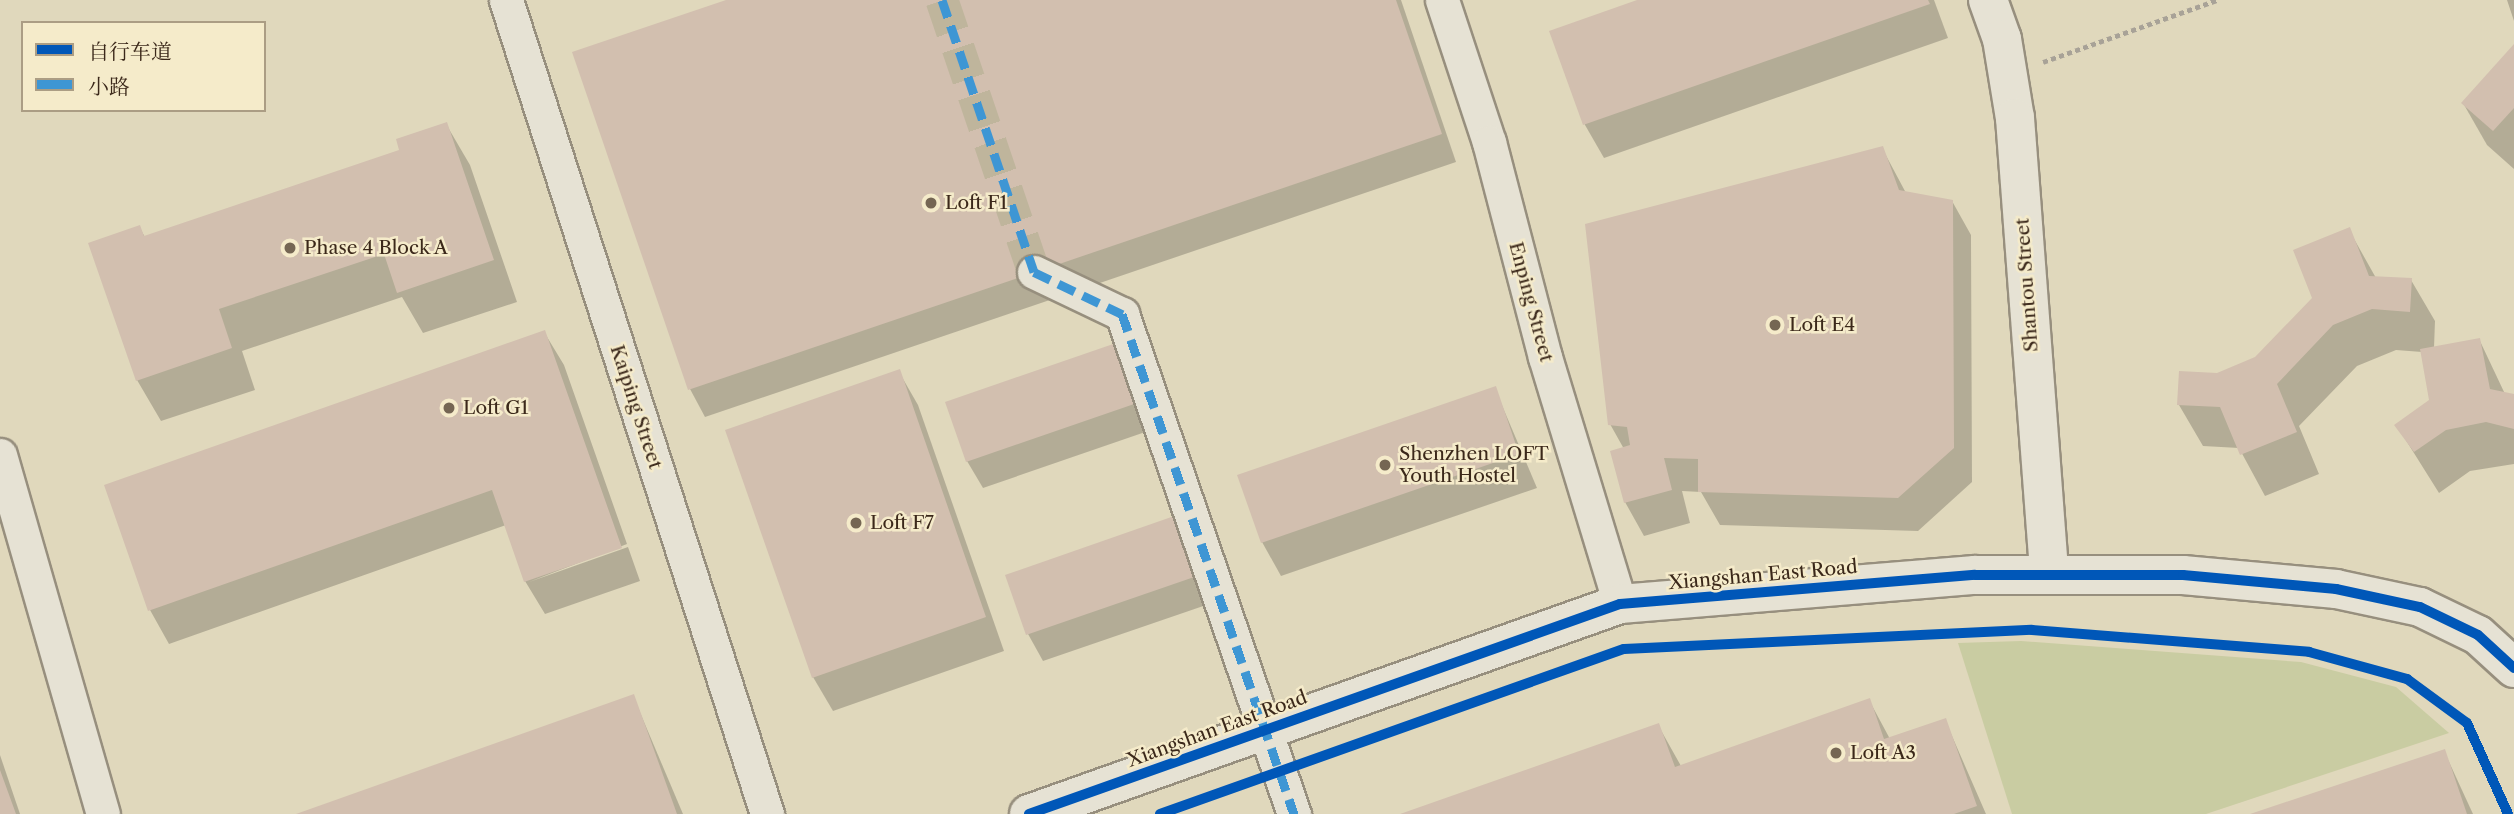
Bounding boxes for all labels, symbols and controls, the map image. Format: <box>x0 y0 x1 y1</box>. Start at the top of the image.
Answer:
legend <box>21 21 266 112</box>
text: 自行车道 <box>88 39 172 64</box>
text: 小路 <box>88 74 130 99</box>
place label: Loft F1 <box>945 192 1008 214</box>
marker: Loft F1 <box>923 195 939 211</box>
street label: Shantou Street <box>2011 217 2043 353</box>
place label: Phase 4 Block A <box>304 237 449 259</box>
street label: Enping Street <box>1504 239 1558 365</box>
marker: Phase 4 Block A <box>282 240 298 256</box>
place label: Loft E4 <box>1789 314 1855 336</box>
marker: Loft E4 <box>1767 317 1783 333</box>
street label: Kaiping Street <box>605 342 667 472</box>
place label: Loft G1 <box>463 397 529 419</box>
marker: Loft G1 <box>441 400 457 416</box>
place label: Shenzhen LOFT Youth Hostel <box>1399 443 1549 487</box>
marker: Shenzhen LOFT Youth Hostel <box>1377 457 1393 473</box>
place label: Loft F7 <box>870 512 934 534</box>
marker: Loft F7 <box>848 515 864 531</box>
street label: Xiangshan East Road <box>1667 555 1859 595</box>
street label: Xiangshan East Road <box>1124 686 1310 772</box>
place label: Loft A3 <box>1850 742 1917 764</box>
marker: Loft A3 <box>1828 745 1844 761</box>

